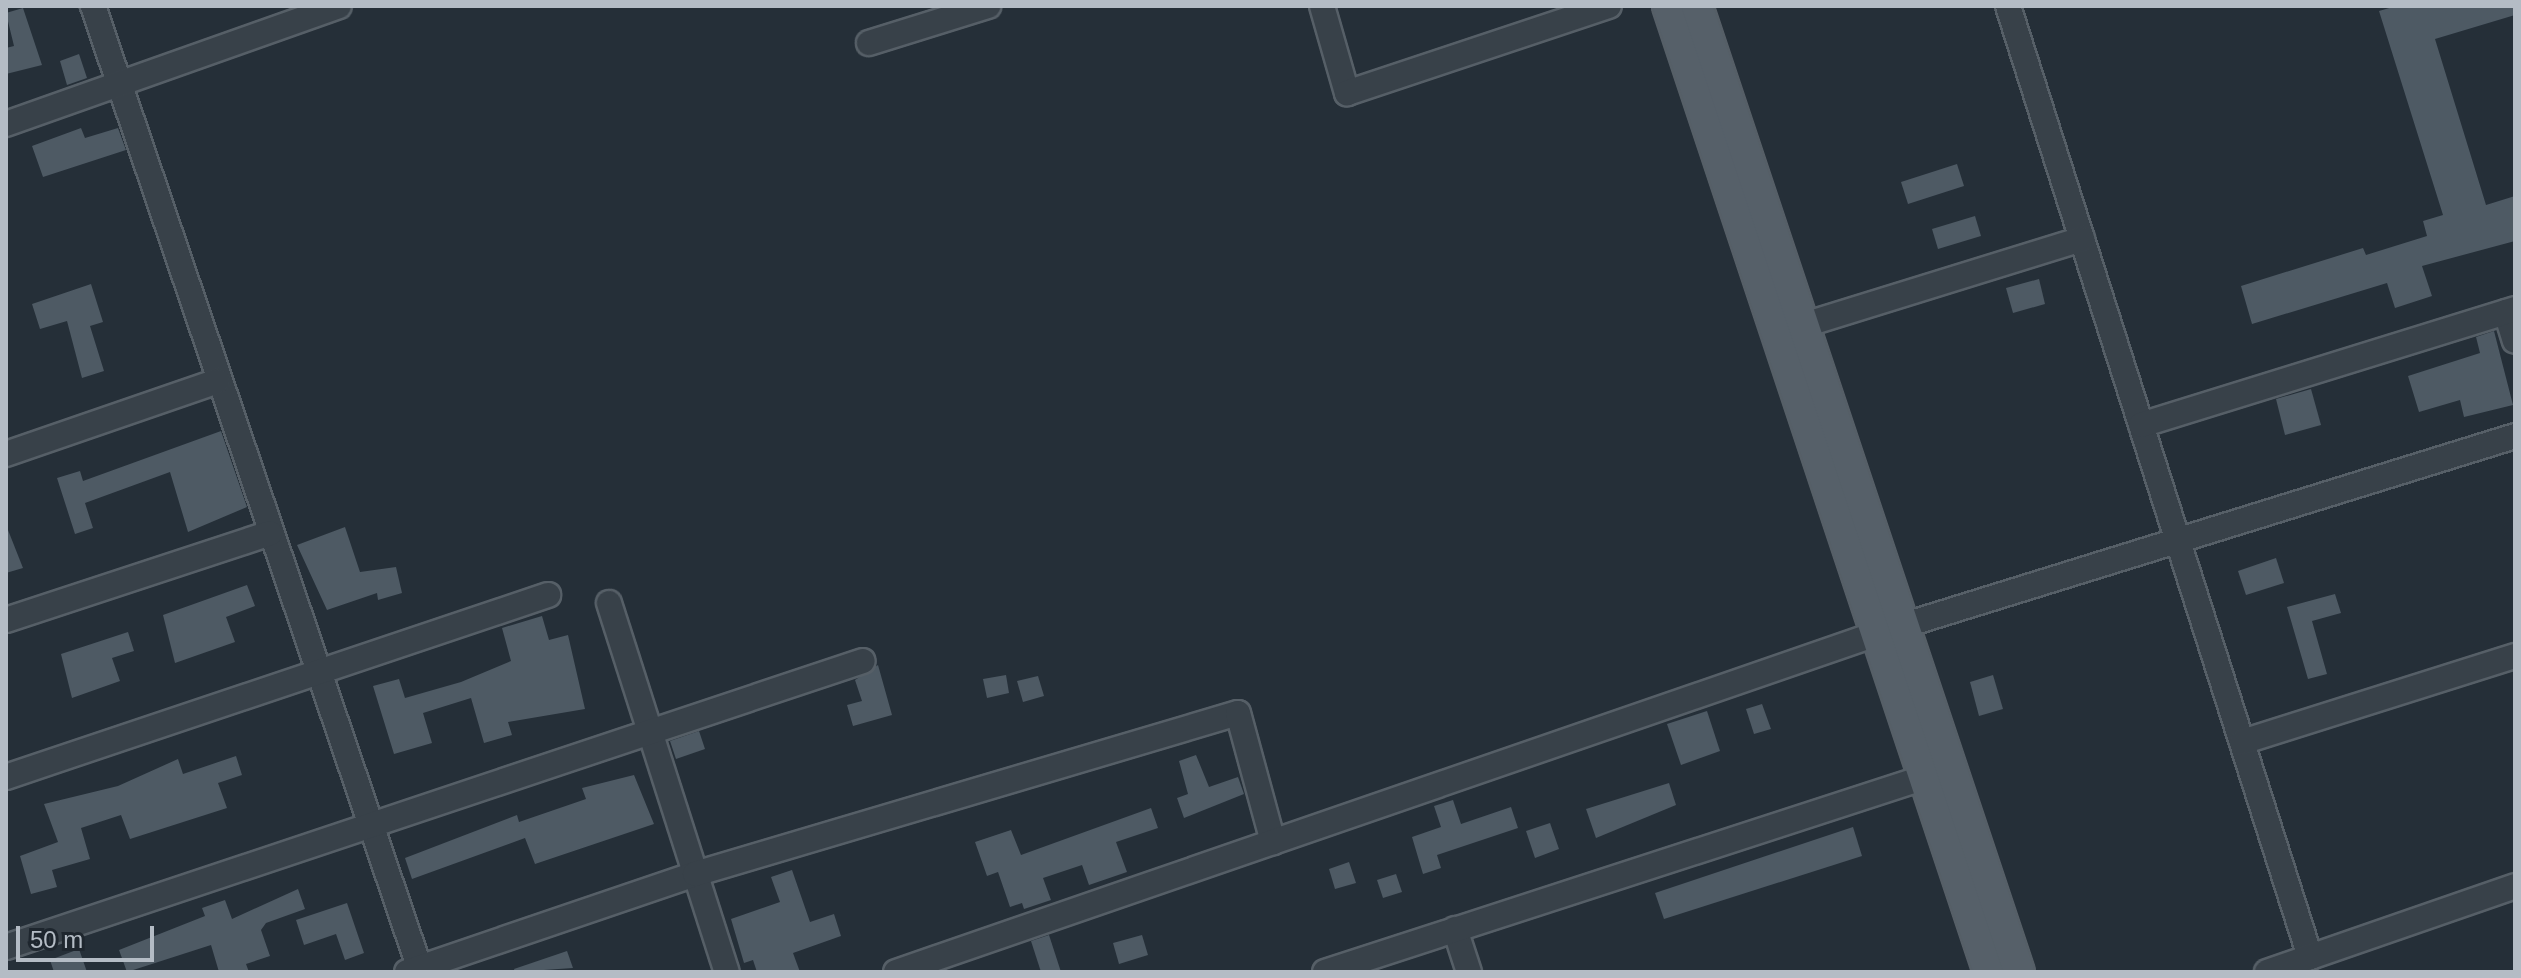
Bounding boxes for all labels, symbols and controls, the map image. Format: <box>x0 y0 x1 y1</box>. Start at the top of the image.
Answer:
scale bar <box>20 910 158 960</box>
text: 50 m <box>30 926 83 953</box>

